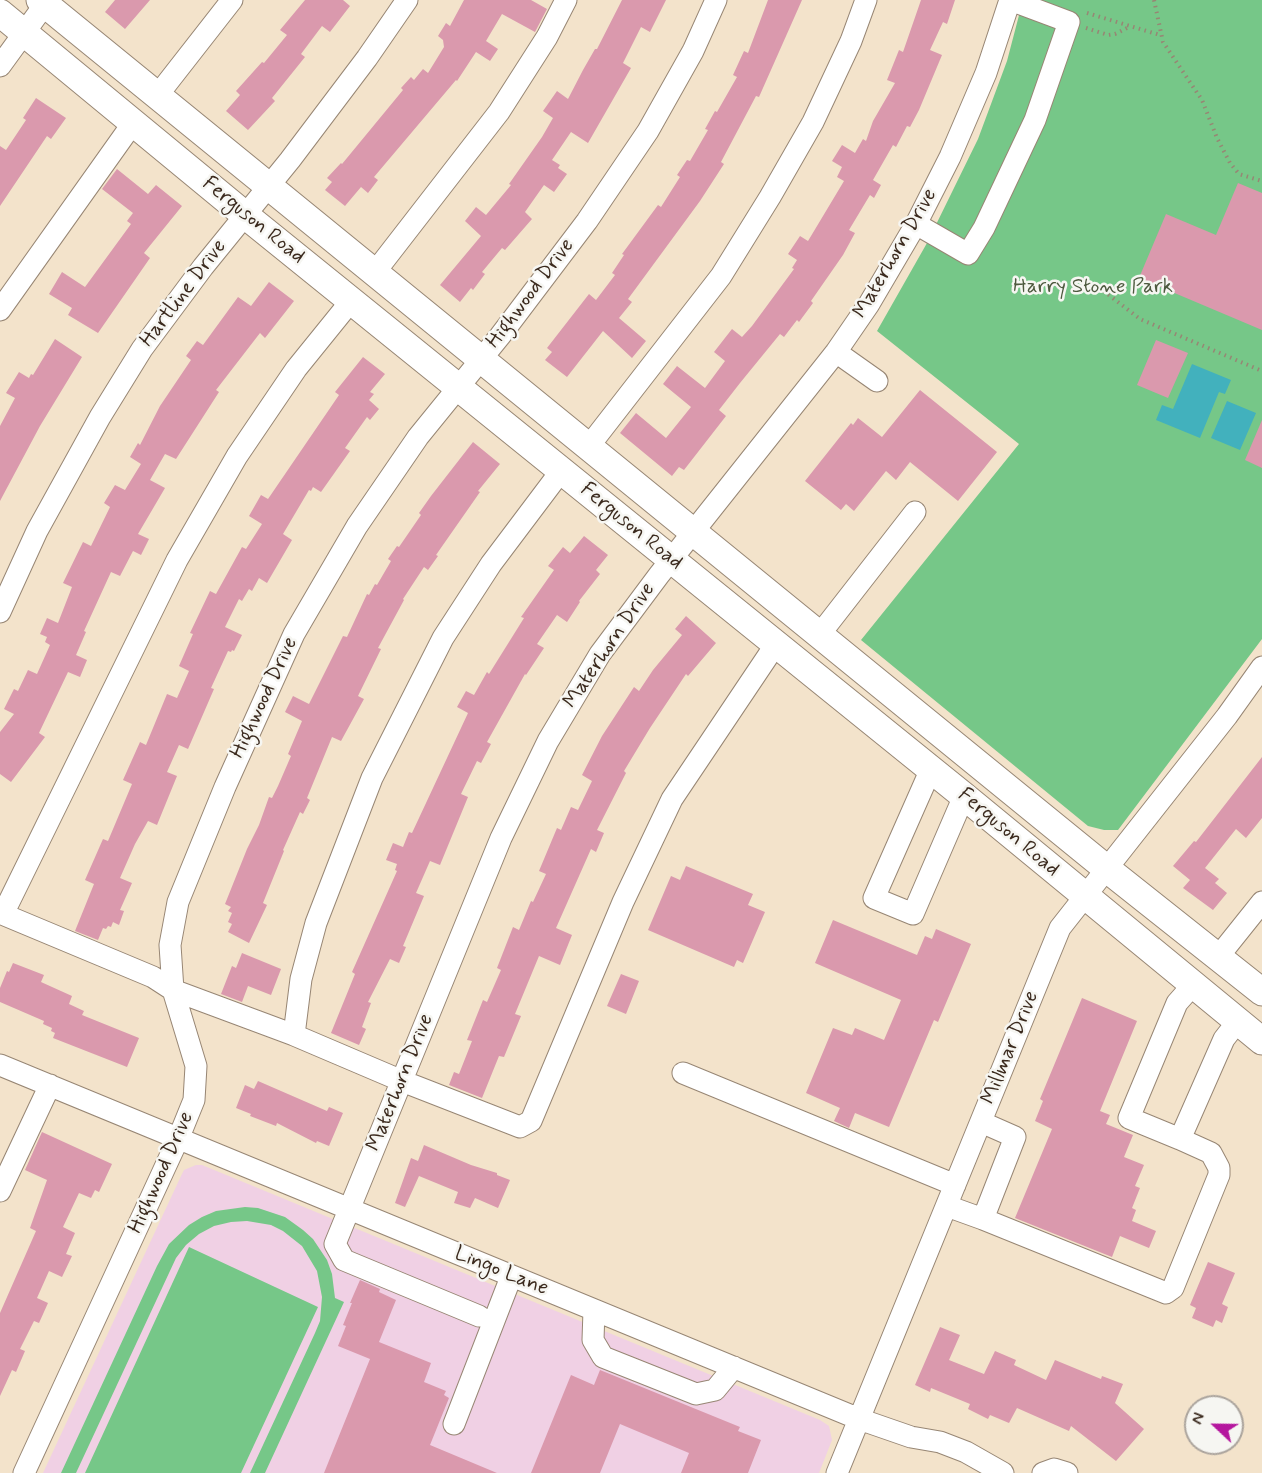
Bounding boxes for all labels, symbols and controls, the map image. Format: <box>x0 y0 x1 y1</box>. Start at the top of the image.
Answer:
street label: Ferguson Road <box>197 172 309 270</box>
street label: Materhorn Drive <box>849 185 943 323</box>
street label: Highwood Drive <box>482 234 580 354</box>
street label: Hartline Drive <box>135 235 233 353</box>
park label: Harry Stone Park <box>1013 275 1173 301</box>
street label: Ferguson Road <box>575 478 687 576</box>
street label: Materhorn Drive <box>559 578 661 714</box>
street label: Highwood Drive <box>226 633 304 763</box>
street label: Ferguson Road <box>952 783 1064 883</box>
street label: Millmar Drive <box>977 988 1045 1108</box>
street label: Materhorn Drive <box>362 1011 440 1155</box>
street label: Highwood Drive <box>124 1108 200 1238</box>
street label: Lingo Lane <box>450 1242 552 1302</box>
north arrow <box>1184 1395 1244 1455</box>
text: N <box>1187 1410 1210 1428</box>

